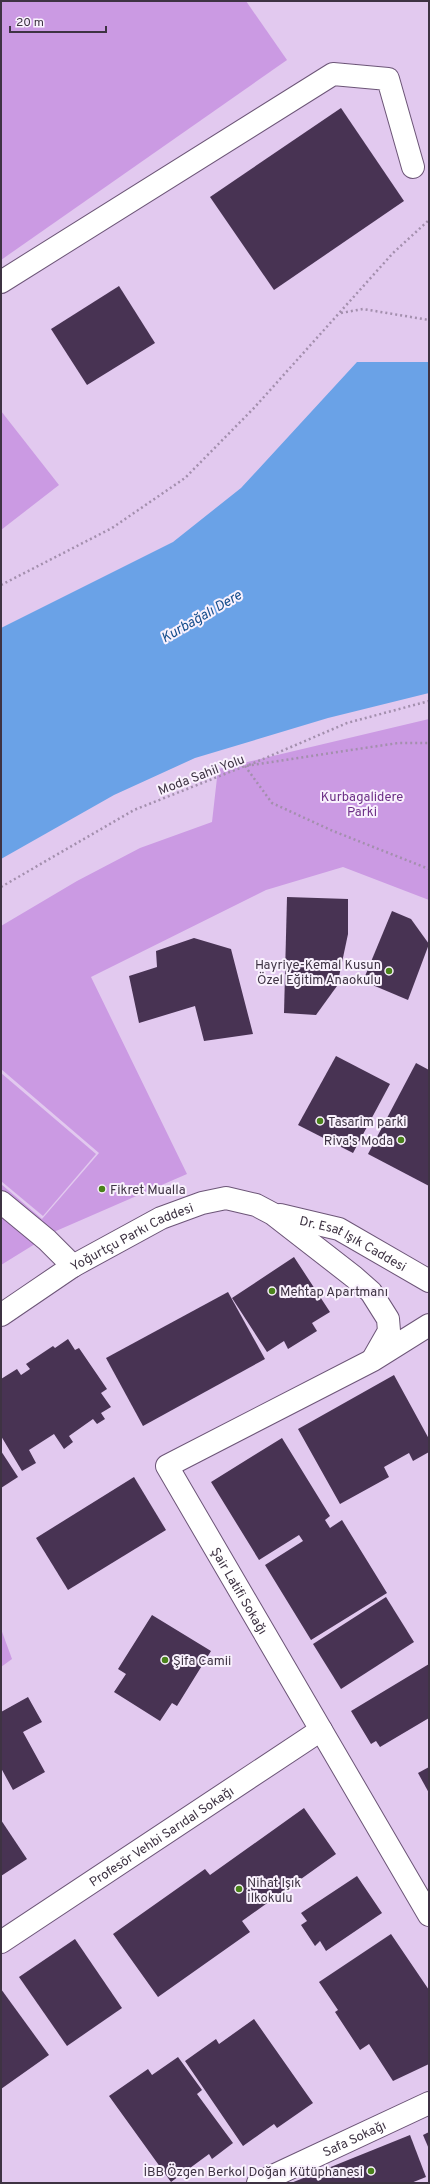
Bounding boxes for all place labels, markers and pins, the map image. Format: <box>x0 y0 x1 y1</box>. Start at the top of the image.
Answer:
place label: Hayriye-Kemal Kusun Özel Eğitim Anaokulu <box>255 958 381 989</box>
marker: Hayriye-Kemal Kusun Özel Eğitim Anaokulu <box>384 966 394 976</box>
place label: Tasarim parki <box>328 1115 407 1131</box>
marker: Tasarim parki <box>315 1116 325 1126</box>
place label: Riva's Moda <box>324 1134 393 1150</box>
marker: Riva's Moda <box>396 1135 406 1145</box>
place label: Fikret Mualla <box>110 1183 186 1199</box>
marker: Fikret Mualla <box>97 1184 107 1194</box>
place label: Mehtap Apartmanı <box>280 1285 388 1301</box>
marker: Mehtap Apartmanı <box>267 1286 277 1296</box>
place label: Şifa Camii <box>173 1654 231 1670</box>
marker: Şifa Camii <box>160 1655 170 1665</box>
place label: Nihat Işık İlkokulu <box>247 1876 301 1907</box>
marker: Nihat Işık İlkokulu <box>234 1884 244 1894</box>
place label: İBB Özgen Berkol Doğan Kütüphanesi <box>143 2163 363 2181</box>
marker: İBB Özgen Berkol Doğan Kütüphanesi <box>366 2166 376 2176</box>

